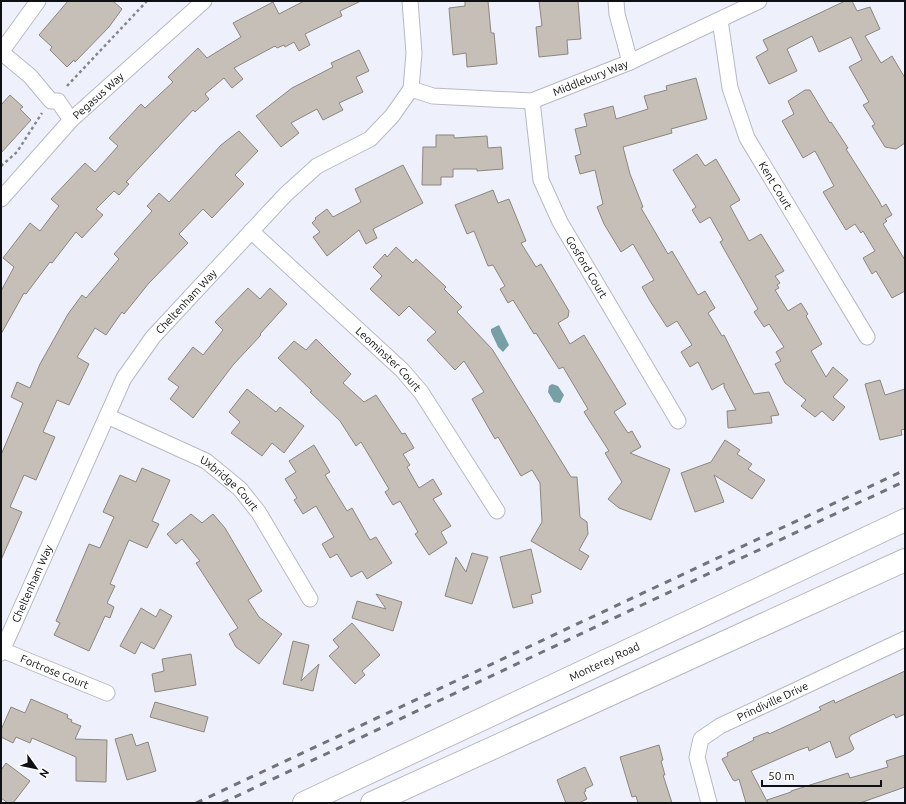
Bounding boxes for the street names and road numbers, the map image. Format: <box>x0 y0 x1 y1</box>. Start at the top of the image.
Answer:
street label: Middlebury Way <box>551 57 630 98</box>
street label: Pegasus Way <box>70 70 126 121</box>
street label: Kent Court <box>757 159 795 212</box>
street label: Gosford Court <box>564 234 610 301</box>
street label: Cheltenham Way <box>153 266 219 336</box>
street label: Leominster Court <box>353 325 424 394</box>
street label: Uxbridge Court <box>198 453 261 514</box>
street label: Cheltenham Way <box>9 542 55 624</box>
street label: Monterey Road <box>567 640 641 683</box>
street label: Fortrose Court <box>19 652 91 691</box>
street label: Prindiville Drive <box>735 679 810 723</box>

